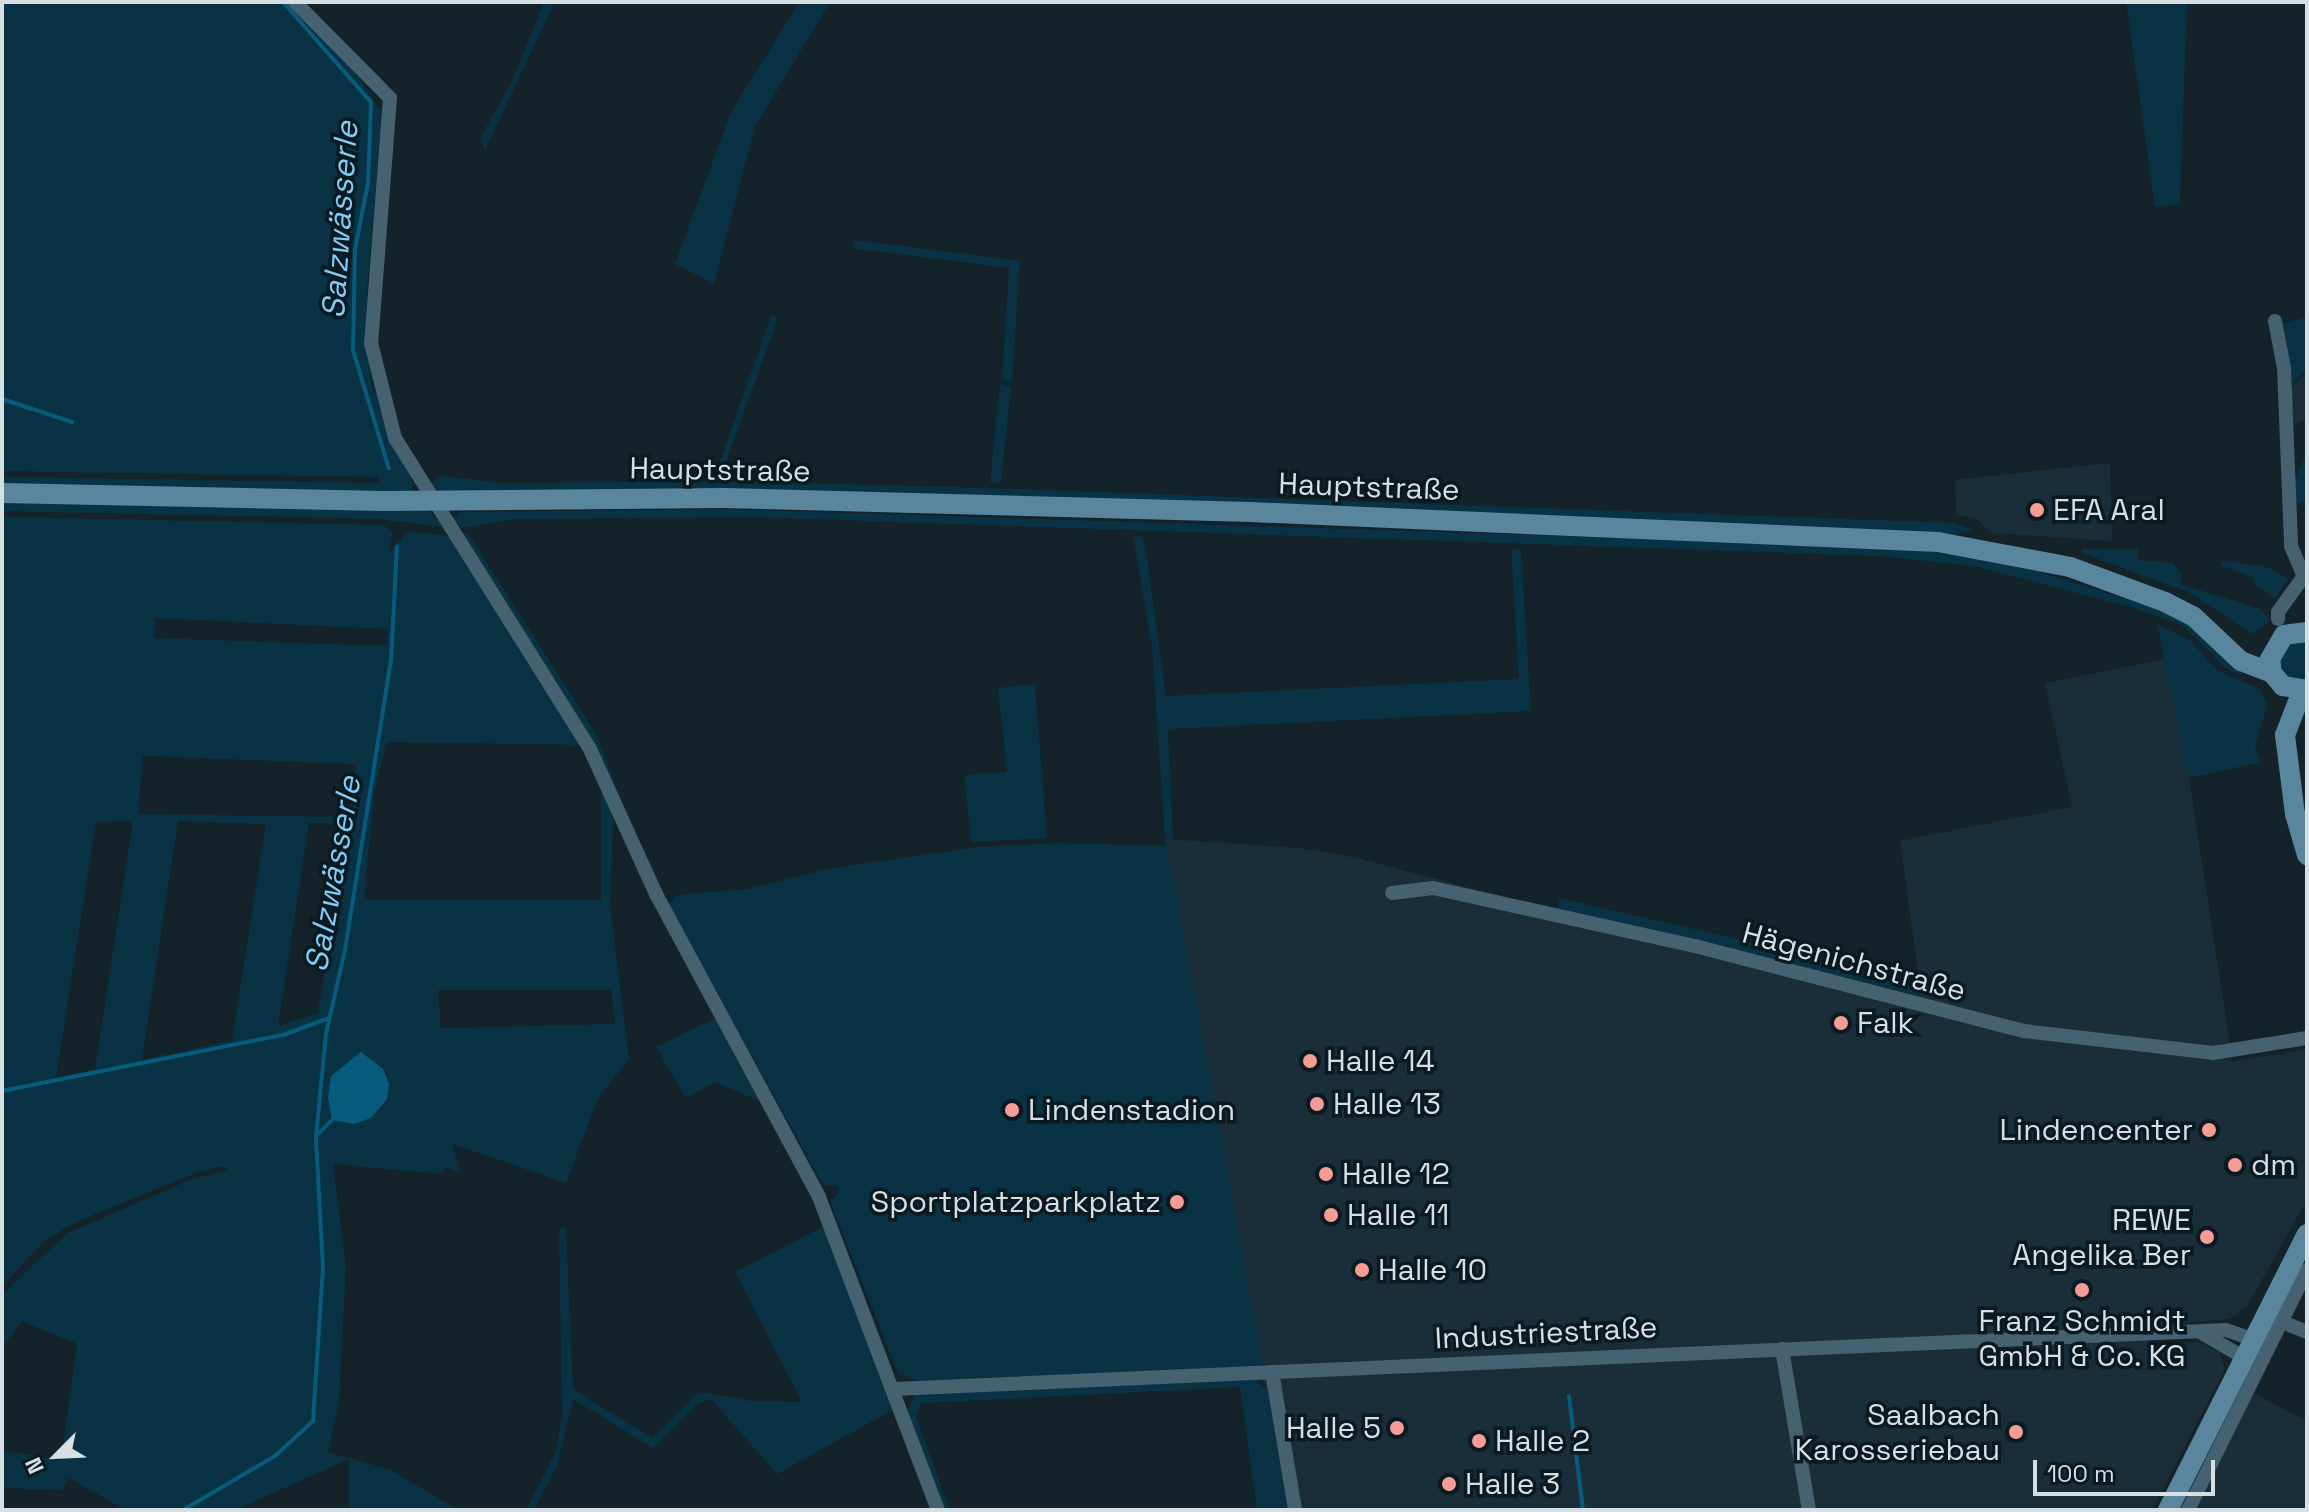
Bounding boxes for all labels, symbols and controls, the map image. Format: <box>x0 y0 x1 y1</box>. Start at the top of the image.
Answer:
water label: Salzwässerle <box>314 120 366 320</box>
street label: Hauptstraße <box>629 450 811 490</box>
street label: Hauptstraße <box>1278 466 1460 508</box>
place label: EFA Aral <box>2053 492 2166 528</box>
marker: EFA Aral <box>2028 501 2046 519</box>
water label: Salzwässerle <box>297 773 369 975</box>
street label: Hägenichstraße <box>1738 915 1970 1009</box>
place label: Falk <box>1857 1005 1914 1041</box>
marker: Falk <box>1832 1014 1850 1032</box>
place label: Halle 14 <box>1326 1043 1434 1079</box>
marker: Halle 14 <box>1301 1052 1319 1070</box>
place label: Halle 13 <box>1333 1086 1441 1122</box>
place label: Lindenstadion <box>1028 1092 1235 1128</box>
marker: Halle 13 <box>1308 1095 1326 1113</box>
marker: Lindenstadion <box>1003 1101 1021 1119</box>
place label: Lindencenter <box>1999 1112 2193 1148</box>
marker: Lindencenter <box>2200 1121 2218 1139</box>
place label: dm <box>2251 1147 2296 1183</box>
place label: Halle 12 <box>1342 1156 1450 1192</box>
marker: dm <box>2226 1156 2244 1174</box>
marker: Halle 12 <box>1317 1165 1335 1183</box>
place label: Sportplatzparkplatz <box>871 1184 1161 1220</box>
marker: Sportplatzparkplatz <box>1168 1193 1186 1211</box>
place label: Halle 11 <box>1347 1197 1449 1233</box>
place label: REWE Angelika Ber <box>2012 1202 2191 1272</box>
marker: Halle 11 <box>1322 1206 1340 1224</box>
marker: REWE Angelika Ber <box>2198 1228 2216 1246</box>
place label: Halle 10 <box>1378 1252 1487 1288</box>
marker: Halle 10 <box>1353 1261 1371 1279</box>
marker: Franz Schmidt GmbH & Co. KG <box>2073 1281 2091 1299</box>
place label: Franz Schmidt GmbH & Co. KG <box>1978 1303 2186 1374</box>
street label: Industriestraße <box>1434 1309 1658 1357</box>
place label: Saalbach Karosseriebau <box>1795 1397 2000 1468</box>
place label: Halle 5 <box>1286 1410 1381 1446</box>
north arrow <box>16 1416 96 1496</box>
marker: Halle 5 <box>1388 1419 1406 1437</box>
place label: Halle 2 <box>1495 1423 1590 1459</box>
marker: Saalbach Karosseriebau <box>2007 1423 2025 1441</box>
marker: Halle 2 <box>1470 1432 1488 1450</box>
scale bar <box>2037 1444 2219 1494</box>
text: N <box>18 1453 50 1478</box>
text: 100 m <box>2047 1458 2115 1489</box>
place label: Halle 3 <box>1465 1466 1560 1502</box>
marker: Halle 3 <box>1440 1475 1458 1493</box>

